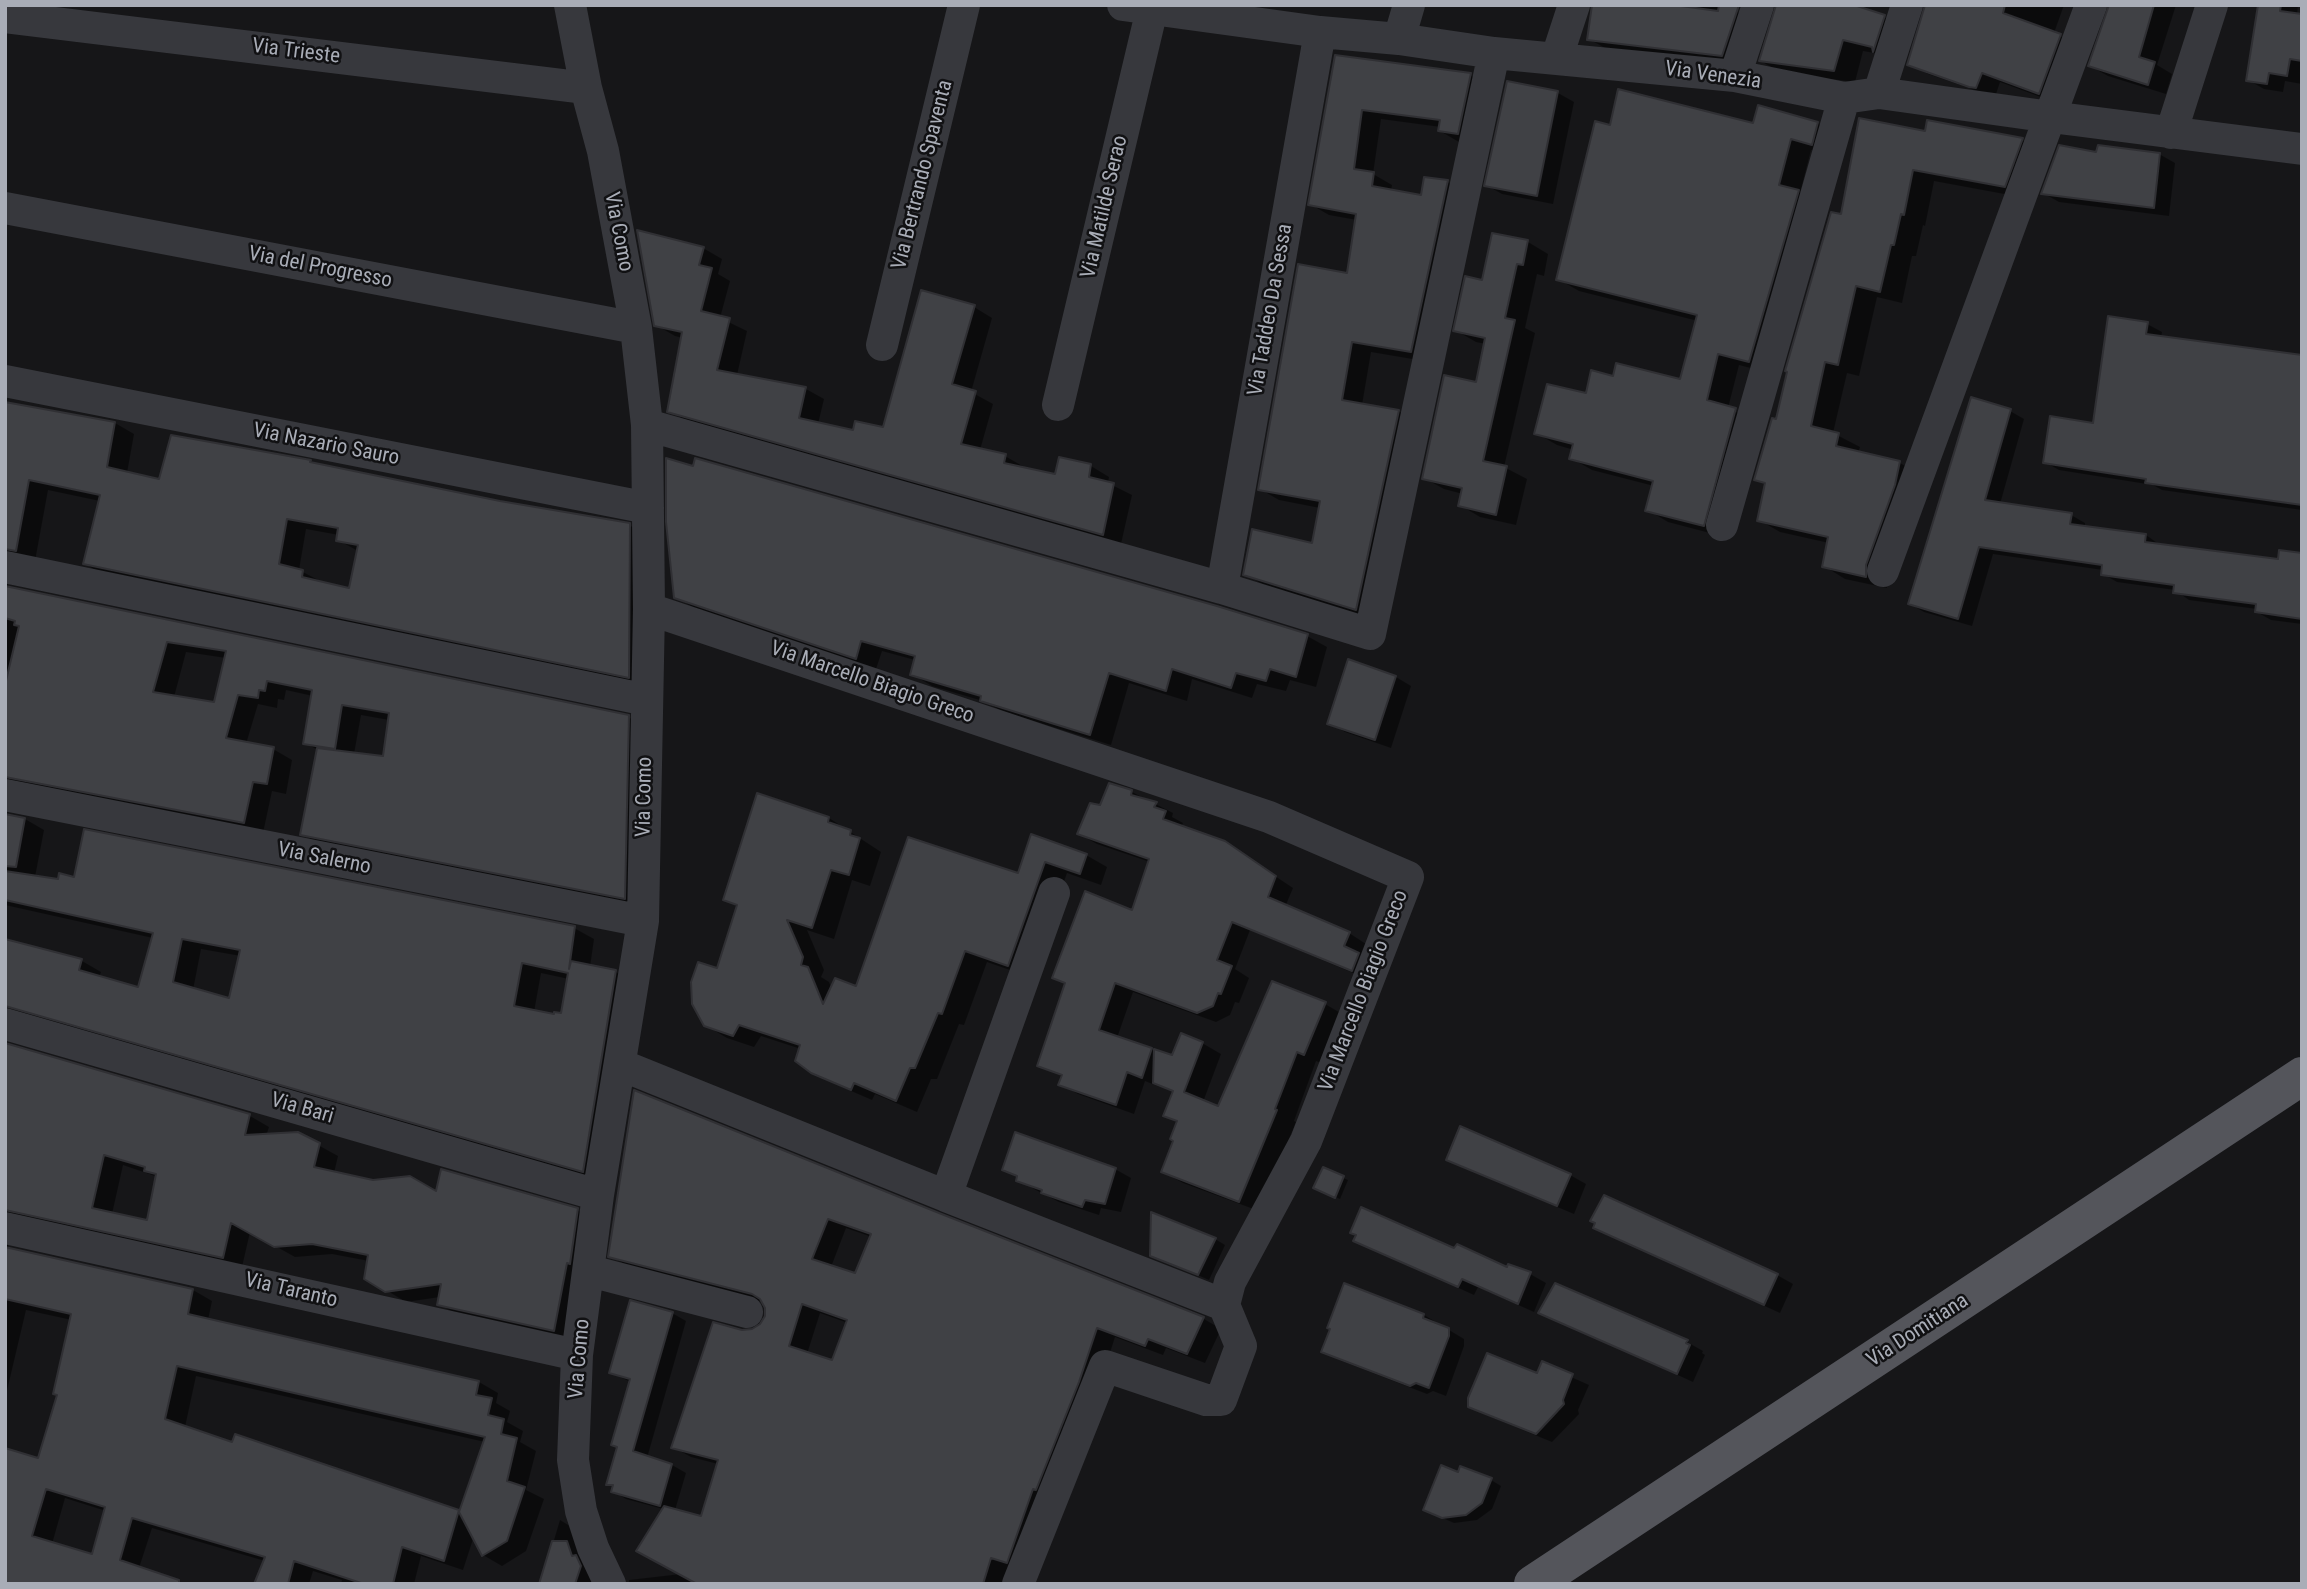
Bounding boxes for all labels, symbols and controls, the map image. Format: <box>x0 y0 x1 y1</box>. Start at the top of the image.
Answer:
street label: Via Trieste <box>251 34 341 70</box>
street label: Via Venezia <box>1663 57 1763 95</box>
street label: Via Bertrando Spaventa <box>887 78 959 272</box>
street label: Via Matilde Serao <box>1076 133 1134 281</box>
street label: Via Como <box>598 190 638 274</box>
street label: Via Taddeo Da Sessa <box>1243 222 1299 398</box>
street label: Via del Progresso <box>246 242 394 294</box>
street label: Via Nazario Sauro <box>251 418 401 472</box>
street label: Via Marcello Biagio Greco <box>767 636 977 730</box>
street label: Via Como <box>632 757 658 837</box>
street label: Via Salerno <box>275 838 373 880</box>
street label: Via Marcello Biagio Greco <box>1314 887 1414 1095</box>
street label: Via Bari <box>268 1088 336 1130</box>
street label: Via Taranto <box>242 1268 340 1314</box>
street label: Via Domitiana <box>1863 1289 1973 1373</box>
street label: Via Como <box>564 1318 596 1400</box>

